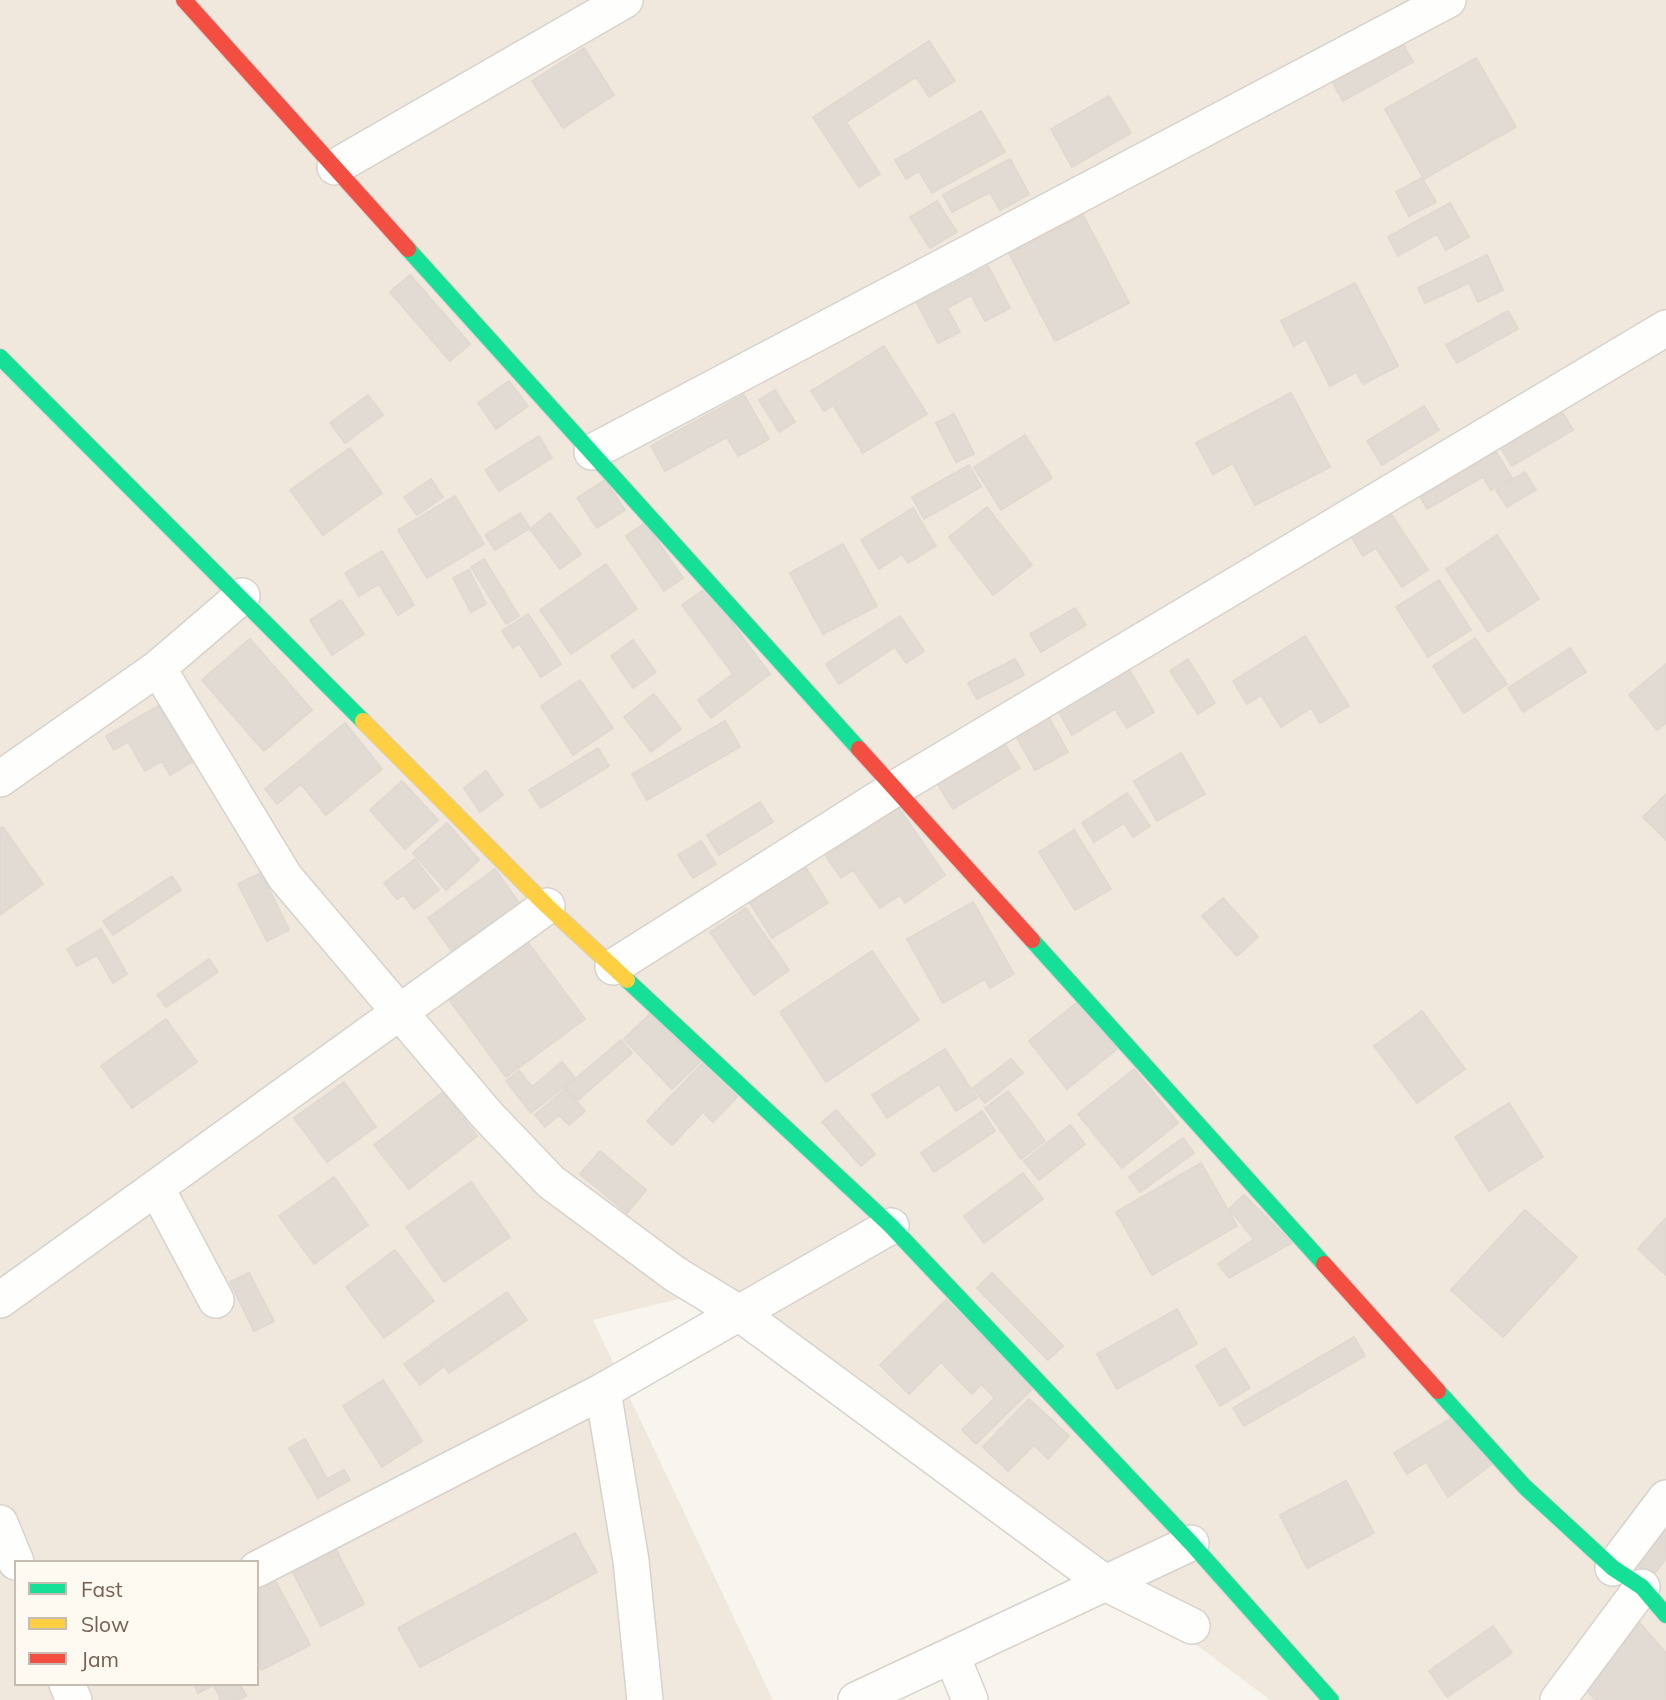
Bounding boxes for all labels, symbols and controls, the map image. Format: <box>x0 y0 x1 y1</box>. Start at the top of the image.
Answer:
legend <box>14 1560 259 1686</box>
text: Fast <box>81 1576 123 1602</box>
text: Slow <box>81 1611 129 1637</box>
text: Jam <box>81 1646 119 1672</box>

